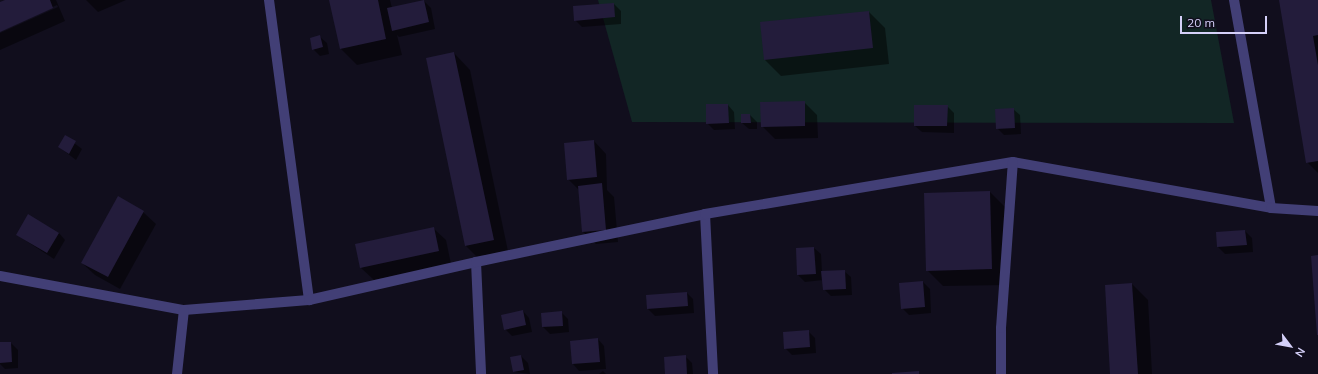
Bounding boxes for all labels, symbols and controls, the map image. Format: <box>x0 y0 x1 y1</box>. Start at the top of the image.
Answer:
scale bar <box>1182 8 1269 34</box>
text: 20 m <box>1187 15 1215 30</box>
north arrow <box>1270 326 1310 366</box>
text: N <box>1292 345 1308 360</box>

